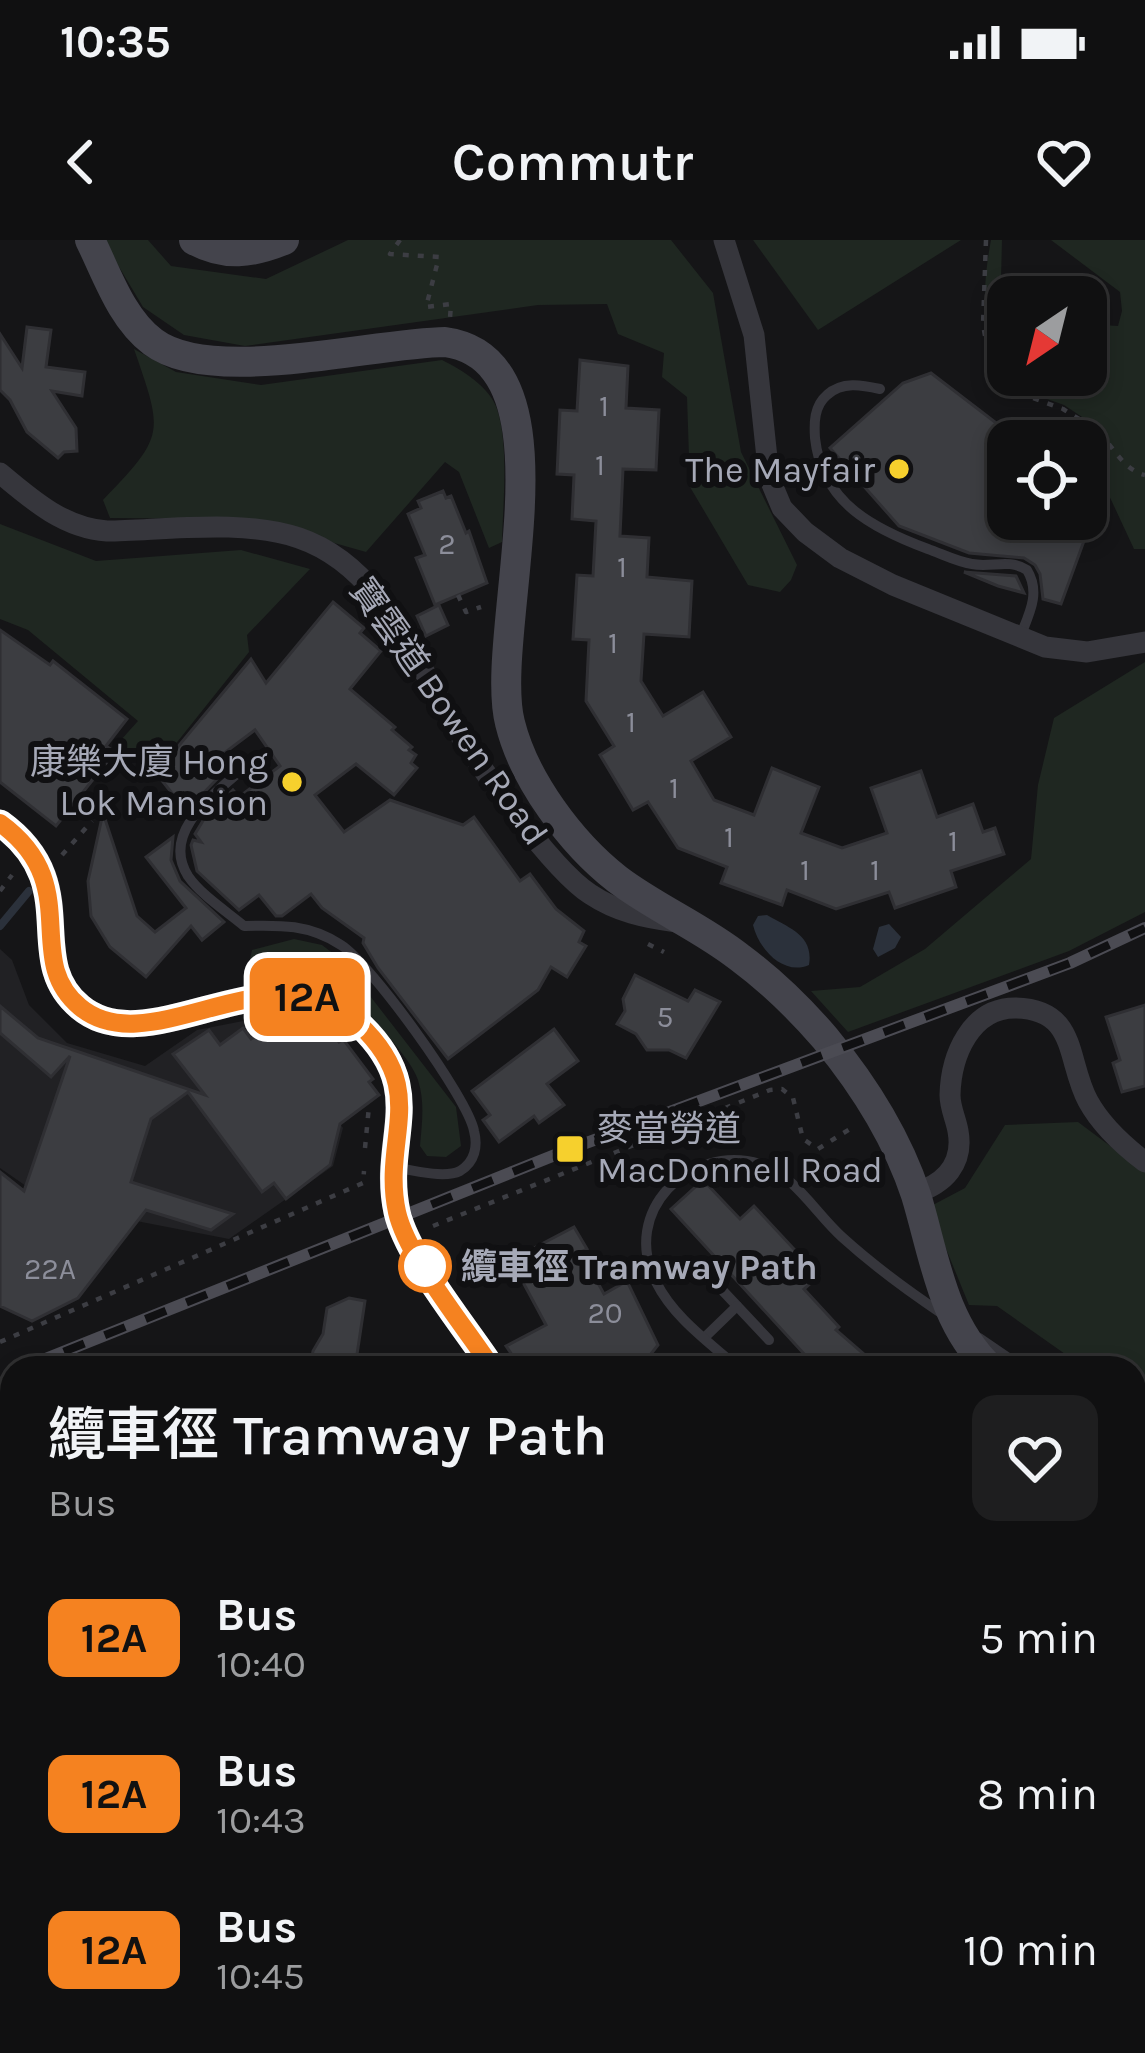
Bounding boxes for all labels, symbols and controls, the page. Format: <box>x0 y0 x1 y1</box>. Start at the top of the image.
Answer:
text: 10:35 <box>60 16 171 68</box>
icon: back <box>48 129 114 195</box>
icon: heart <box>1031 129 1097 195</box>
text: Commutr <box>452 130 693 194</box>
north arrow <box>987 276 1107 396</box>
map controls <box>987 276 1107 540</box>
house number: 1 <box>599 388 609 424</box>
button: locate <box>987 420 1107 540</box>
house number: 1 <box>595 447 605 483</box>
place label: The Mayfair <box>685 449 876 491</box>
marker: The Mayfair <box>886 456 912 482</box>
house number: 2 <box>438 526 456 562</box>
house number: 1 <box>617 549 627 585</box>
street label: 寶雲道 Bowen Road <box>341 570 557 853</box>
house number: 1 <box>608 625 618 661</box>
house number: 1 <box>626 704 636 740</box>
place label: 康樂大廈 Hong Lok Mansion <box>30 741 268 824</box>
marker: 康樂大廈 Hong Lok Mansion <box>279 769 305 795</box>
house number: 1 <box>669 770 679 806</box>
house number: 1 <box>724 819 734 855</box>
house number: 1 <box>948 823 958 859</box>
house number: 1 <box>800 852 810 888</box>
house number: 1 <box>870 852 880 888</box>
line badge: 12A <box>238 958 376 1036</box>
text: 12A <box>274 972 340 1022</box>
house number: 5 <box>657 999 673 1035</box>
place label: 麥當勞道 MacDonnell Road <box>597 1108 883 1191</box>
marker: 麥當勞道 MacDonnell Road <box>554 1133 586 1165</box>
marker: 纜車徑 Tramway Path <box>400 1241 450 1291</box>
place label: 纜車徑 Tramway Path <box>461 1246 818 1289</box>
house number: 22A <box>24 1251 76 1287</box>
house number: 20 <box>587 1295 623 1331</box>
button: heart <box>972 1395 1098 1521</box>
text: 纜車徑 Tramway Path <box>48 1402 608 1468</box>
text: Bus <box>48 1480 116 1526</box>
text: Bus <box>216 1589 297 1641</box>
text: 5 min <box>979 1612 1098 1664</box>
text: 12A <box>81 1613 147 1663</box>
text: 10:40 <box>216 1641 306 1687</box>
text: Bus <box>216 1745 297 1797</box>
text: 8 min <box>977 1768 1098 1820</box>
text: 12A <box>81 1769 147 1819</box>
text: 10:43 <box>216 1797 306 1843</box>
text: Bus <box>216 1901 297 1953</box>
text: 10 min <box>963 1924 1098 1976</box>
text: 12A <box>81 1925 147 1975</box>
text: 10:45 <box>216 1953 305 1999</box>

